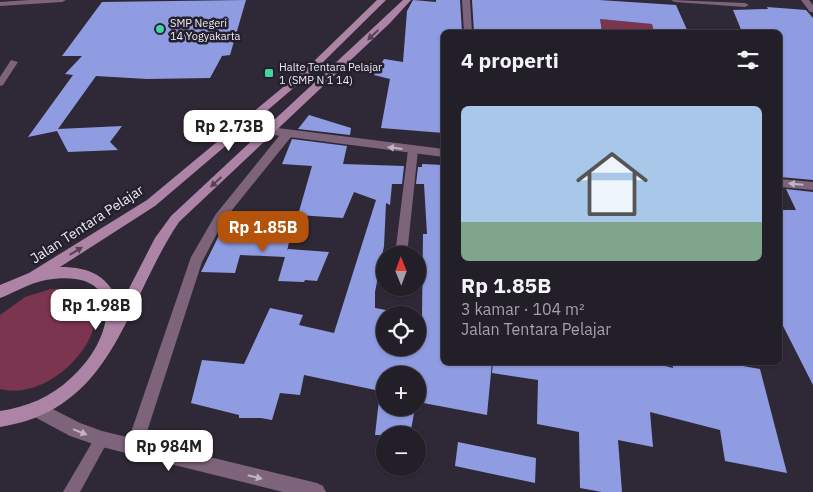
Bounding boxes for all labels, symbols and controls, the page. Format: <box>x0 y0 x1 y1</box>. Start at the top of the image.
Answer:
place label: SMP Negeri 14 Yogyakarta <box>170 16 241 43</box>
marker: SMP Negeri 14 Yogyakarta <box>154 23 166 35</box>
one-way arrow <box>367 29 379 41</box>
text: 4 properti <box>461 46 559 74</box>
icon: filters <box>734 46 762 74</box>
place label: Halte Tentara Pelajar 1 (SMP N 1 14) <box>279 60 382 87</box>
marker: Halte Tentara Pelajar 1 (SMP N 1 14) <box>263 67 275 79</box>
pin: Rp 2.73B <box>177 110 281 152</box>
text: Rp 2.73B <box>195 116 263 136</box>
icon: home <box>567 139 657 229</box>
one-way arrow <box>387 144 403 152</box>
one-way arrow <box>210 176 222 188</box>
one-way arrow <box>788 180 804 188</box>
street label: Jalan Tentara Pelajar <box>27 181 147 267</box>
pin: Rp 1.85B <box>211 210 315 253</box>
text: Rp 1.85B <box>229 217 297 237</box>
one-way arrow <box>69 246 82 255</box>
north arrow <box>376 246 426 296</box>
map controls <box>376 246 426 476</box>
text: Rp 1.85B <box>461 271 551 299</box>
pin: Rp 1.98B <box>44 288 148 331</box>
text: Rp 1.98B <box>62 295 130 315</box>
text: 3 kamar · 104 m² <box>461 299 585 319</box>
button: locate <box>376 306 426 356</box>
text: Jalan Tentara Pelajar <box>461 319 611 339</box>
button: + <box>376 366 426 416</box>
button: − <box>376 426 426 476</box>
one-way arrow <box>73 428 88 436</box>
pin: Rp 984M <box>123 430 215 472</box>
text: Rp 984M <box>136 436 202 456</box>
one-way arrow <box>247 473 262 481</box>

